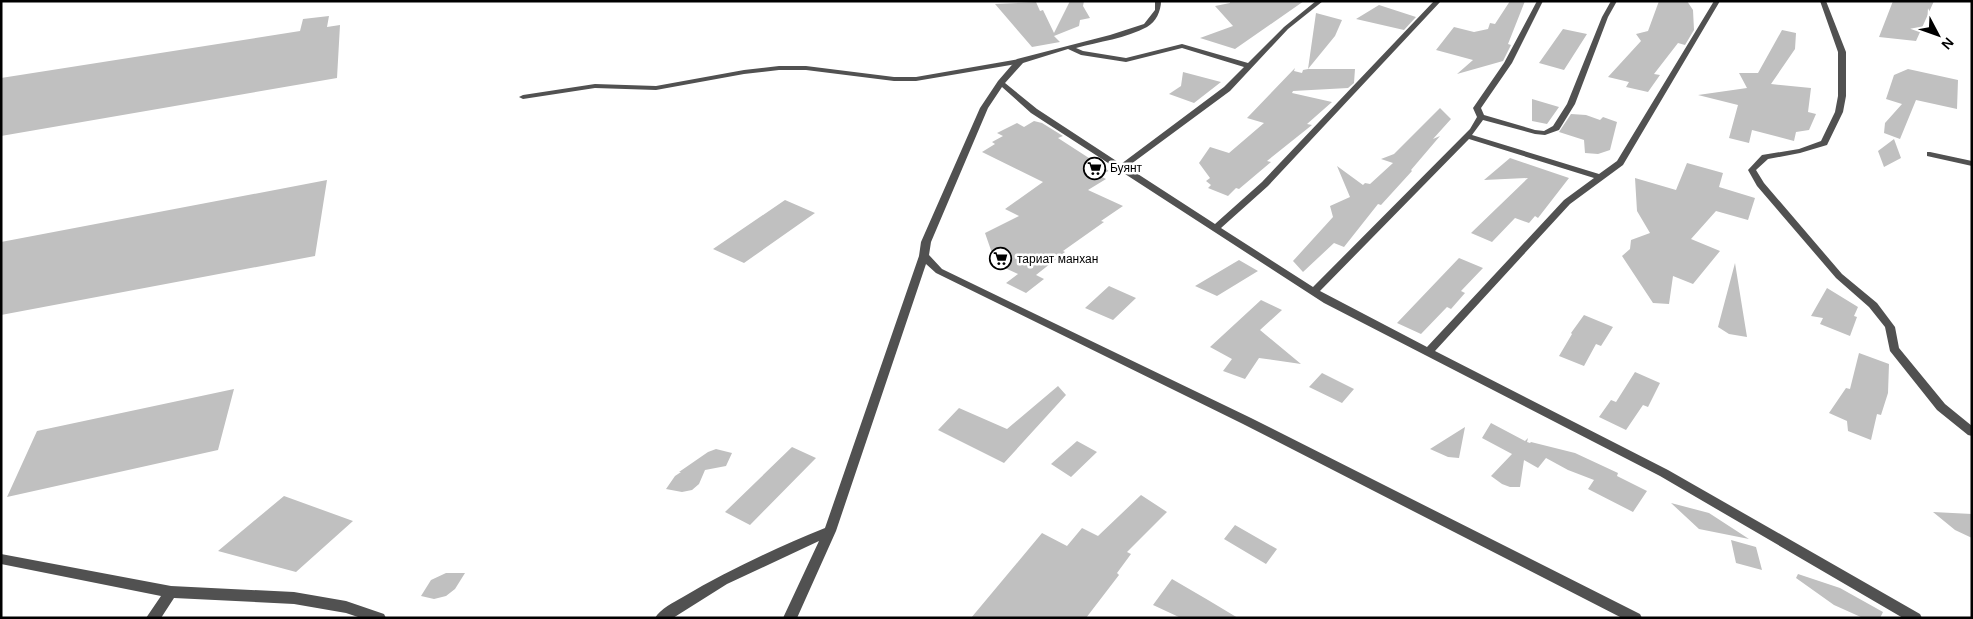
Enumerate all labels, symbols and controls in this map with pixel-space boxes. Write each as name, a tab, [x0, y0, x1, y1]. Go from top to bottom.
north arrow	[1913, 10, 1963, 60]
text: N	[1938, 34, 1957, 53]
supermarket icon: Буянт	[1082, 156, 1106, 180]
place label: Буянт	[1110, 161, 1143, 175]
supermarket icon: тариат манхан	[989, 247, 1013, 271]
place label: тариат манхан	[1017, 252, 1098, 266]

